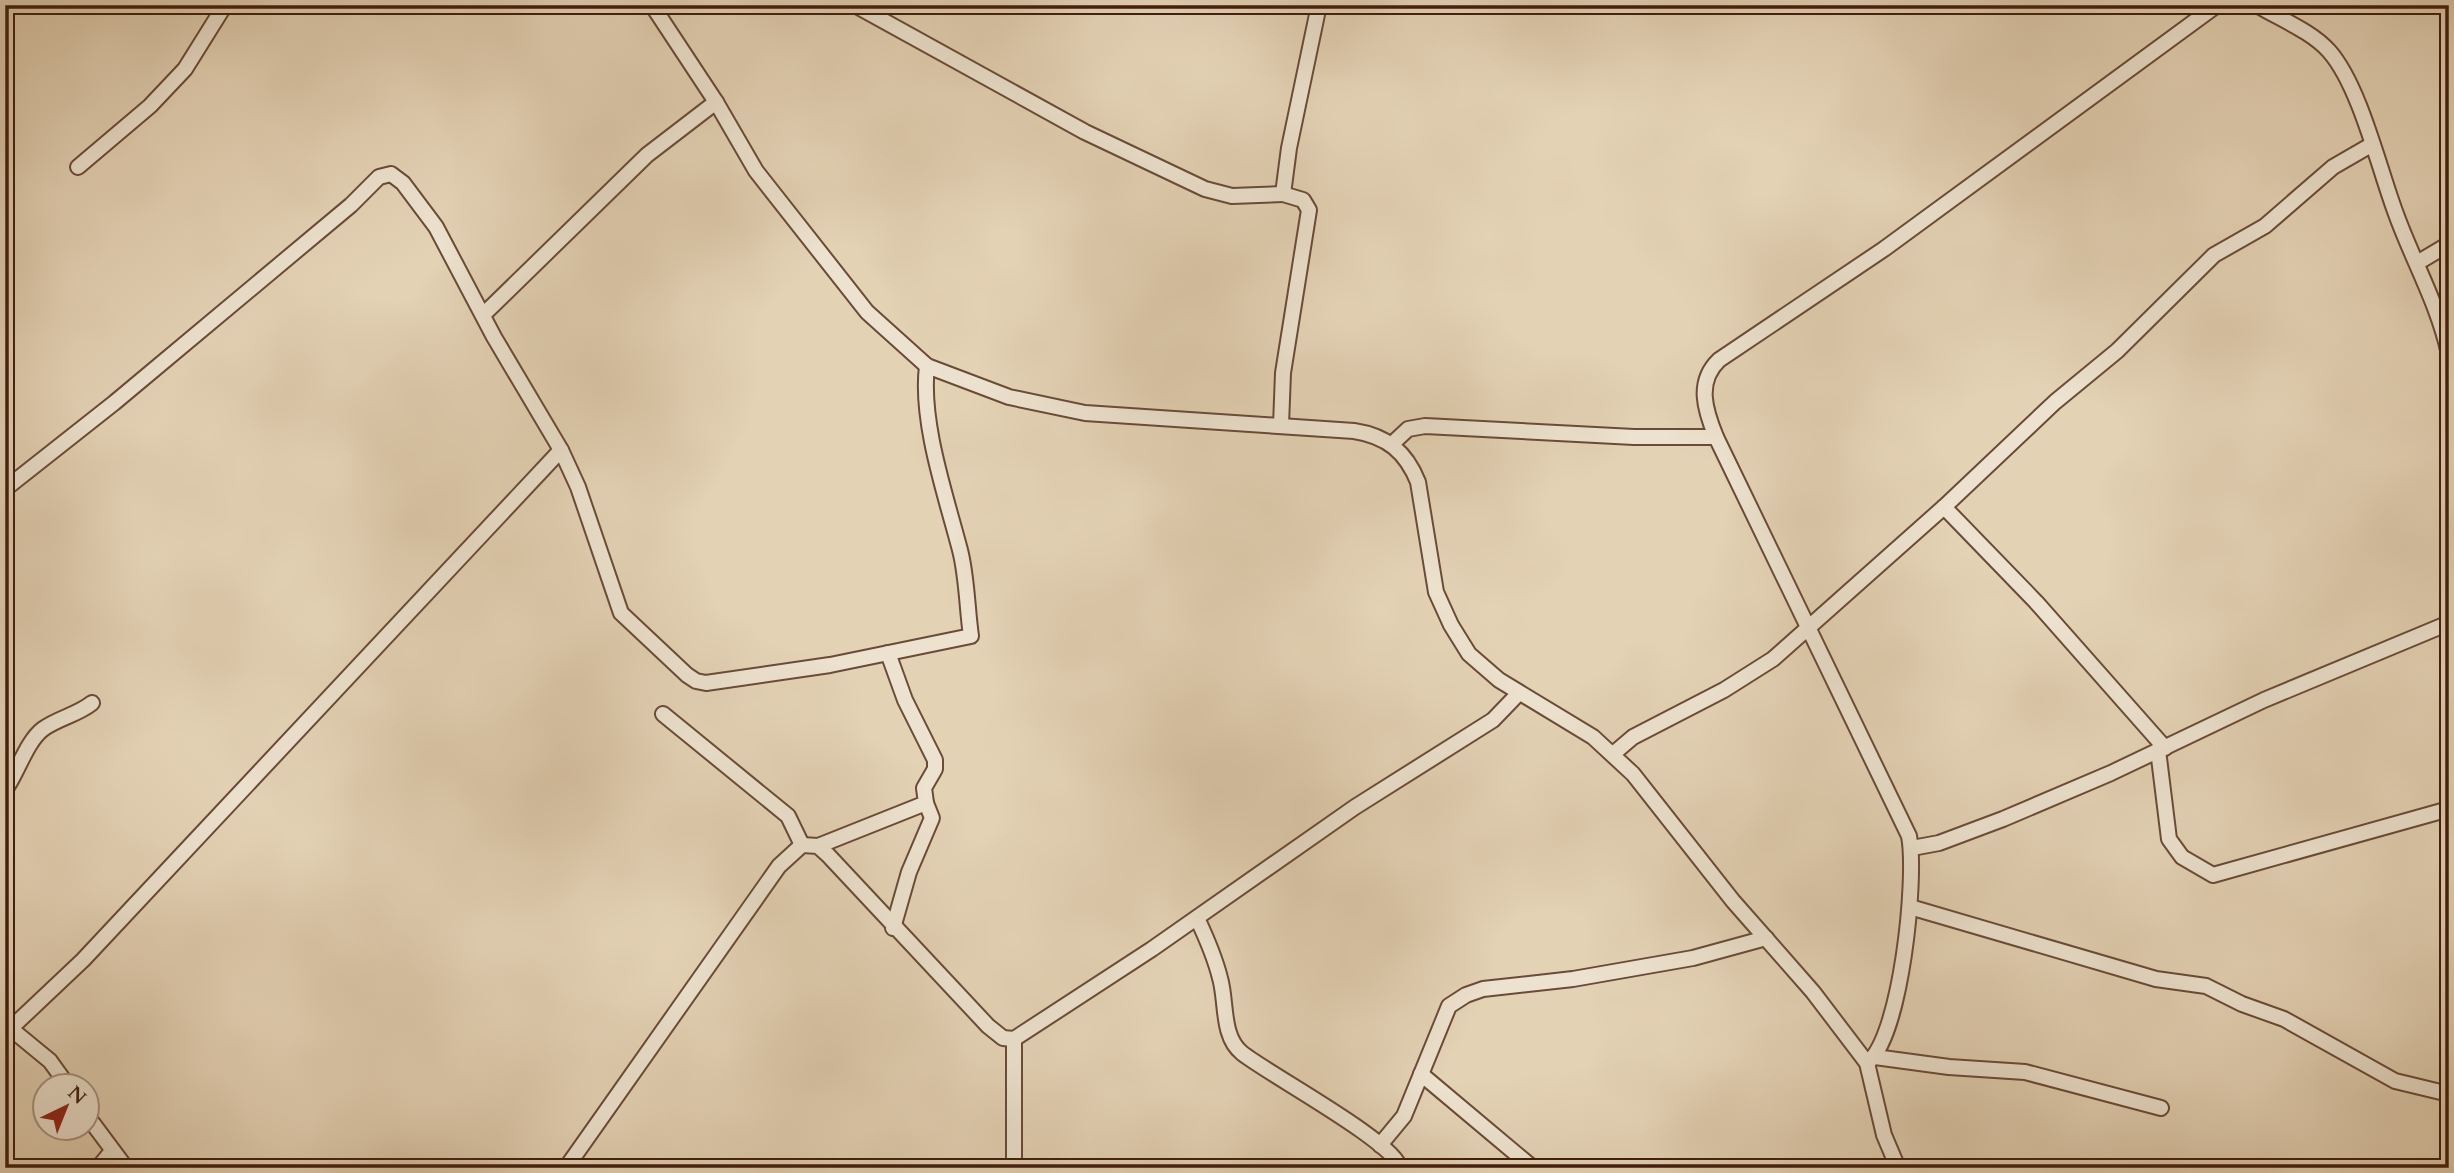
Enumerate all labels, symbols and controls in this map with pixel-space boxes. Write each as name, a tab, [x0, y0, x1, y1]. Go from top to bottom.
north arrow	[32, 1072, 102, 1142]
text: N	[62, 1080, 92, 1111]

